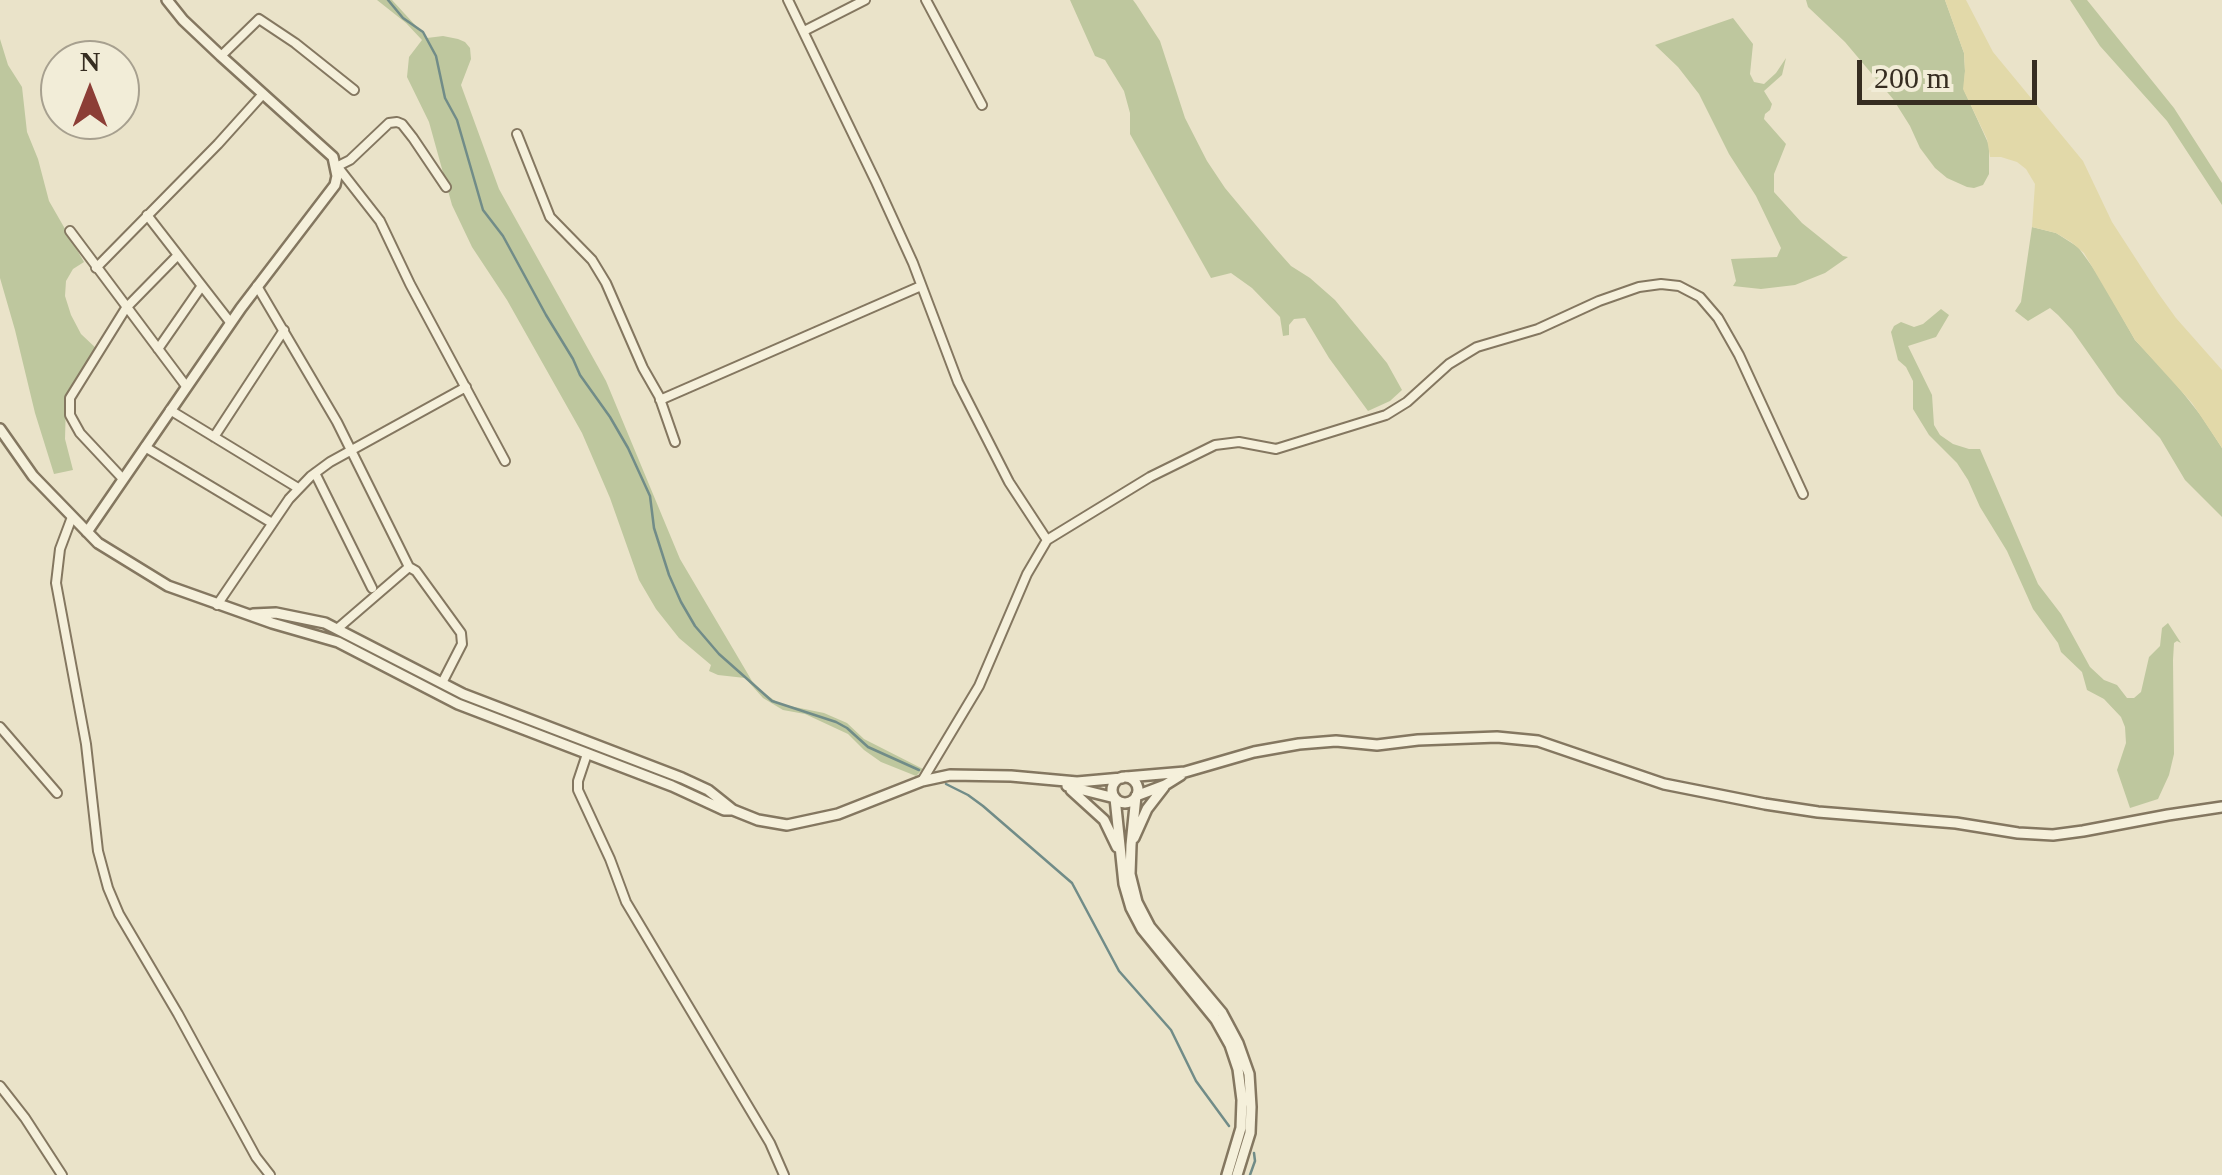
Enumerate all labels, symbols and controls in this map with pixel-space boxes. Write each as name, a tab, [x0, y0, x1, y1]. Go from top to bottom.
north arrow	[40, 40, 140, 140]
scale bar	[1862, 40, 2042, 102]
text: N	[80, 46, 100, 77]
text: 200 m	[1874, 61, 1950, 94]

